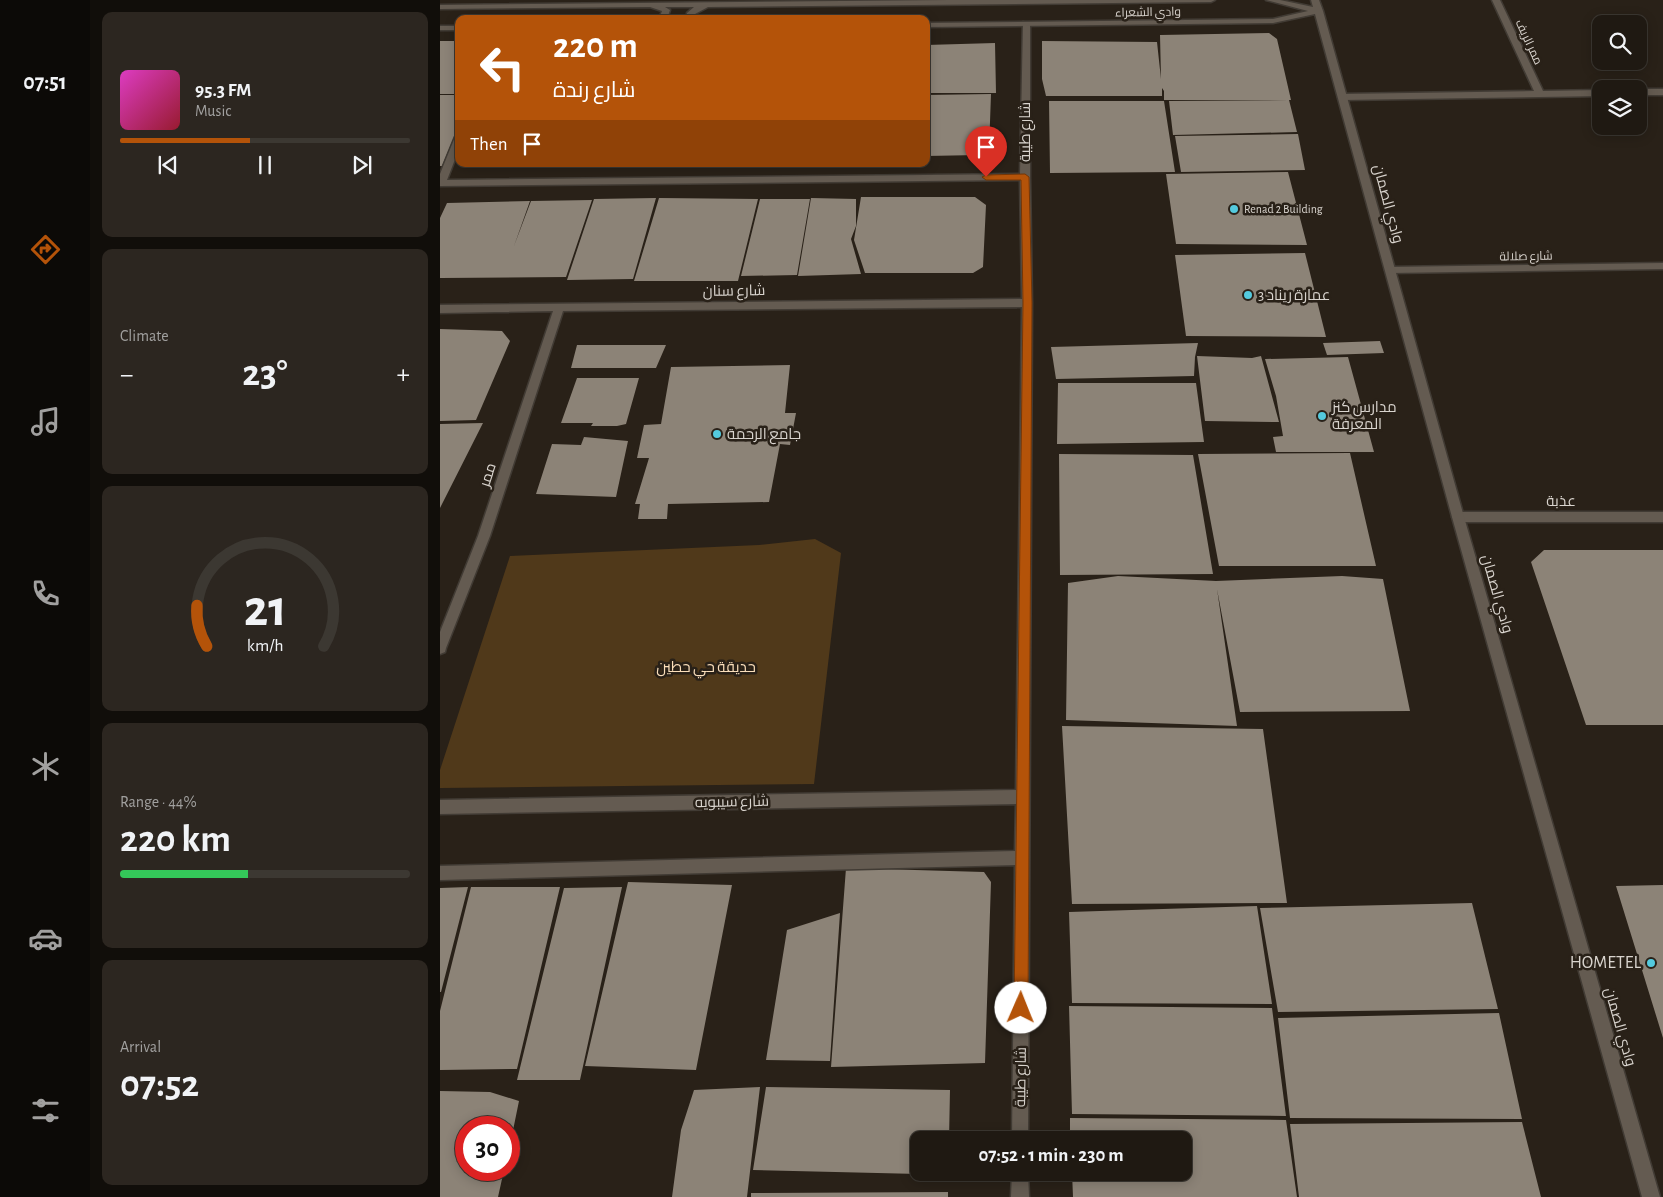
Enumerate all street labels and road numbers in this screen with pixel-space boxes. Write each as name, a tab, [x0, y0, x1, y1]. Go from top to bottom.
street label: وادي الشعراء	[1115, 5, 1181, 23]
street label: ممر الريف	[1512, 18, 1545, 67]
street label: شارع طيبة	[1017, 102, 1036, 162]
street label: وادي الصمان	[1366, 163, 1406, 246]
street label: شارع صلالة	[1499, 250, 1553, 264]
street label: شارع سنان	[702, 282, 766, 302]
street label: ممر	[477, 461, 500, 490]
street label: عذبة	[1546, 494, 1576, 509]
street label: وادي الصمان	[1475, 553, 1515, 636]
street label: شارع سيبويه	[695, 793, 769, 813]
street label: وادي الصمان	[1598, 986, 1638, 1069]
street label: شارع طيبة	[1012, 1047, 1032, 1107]

